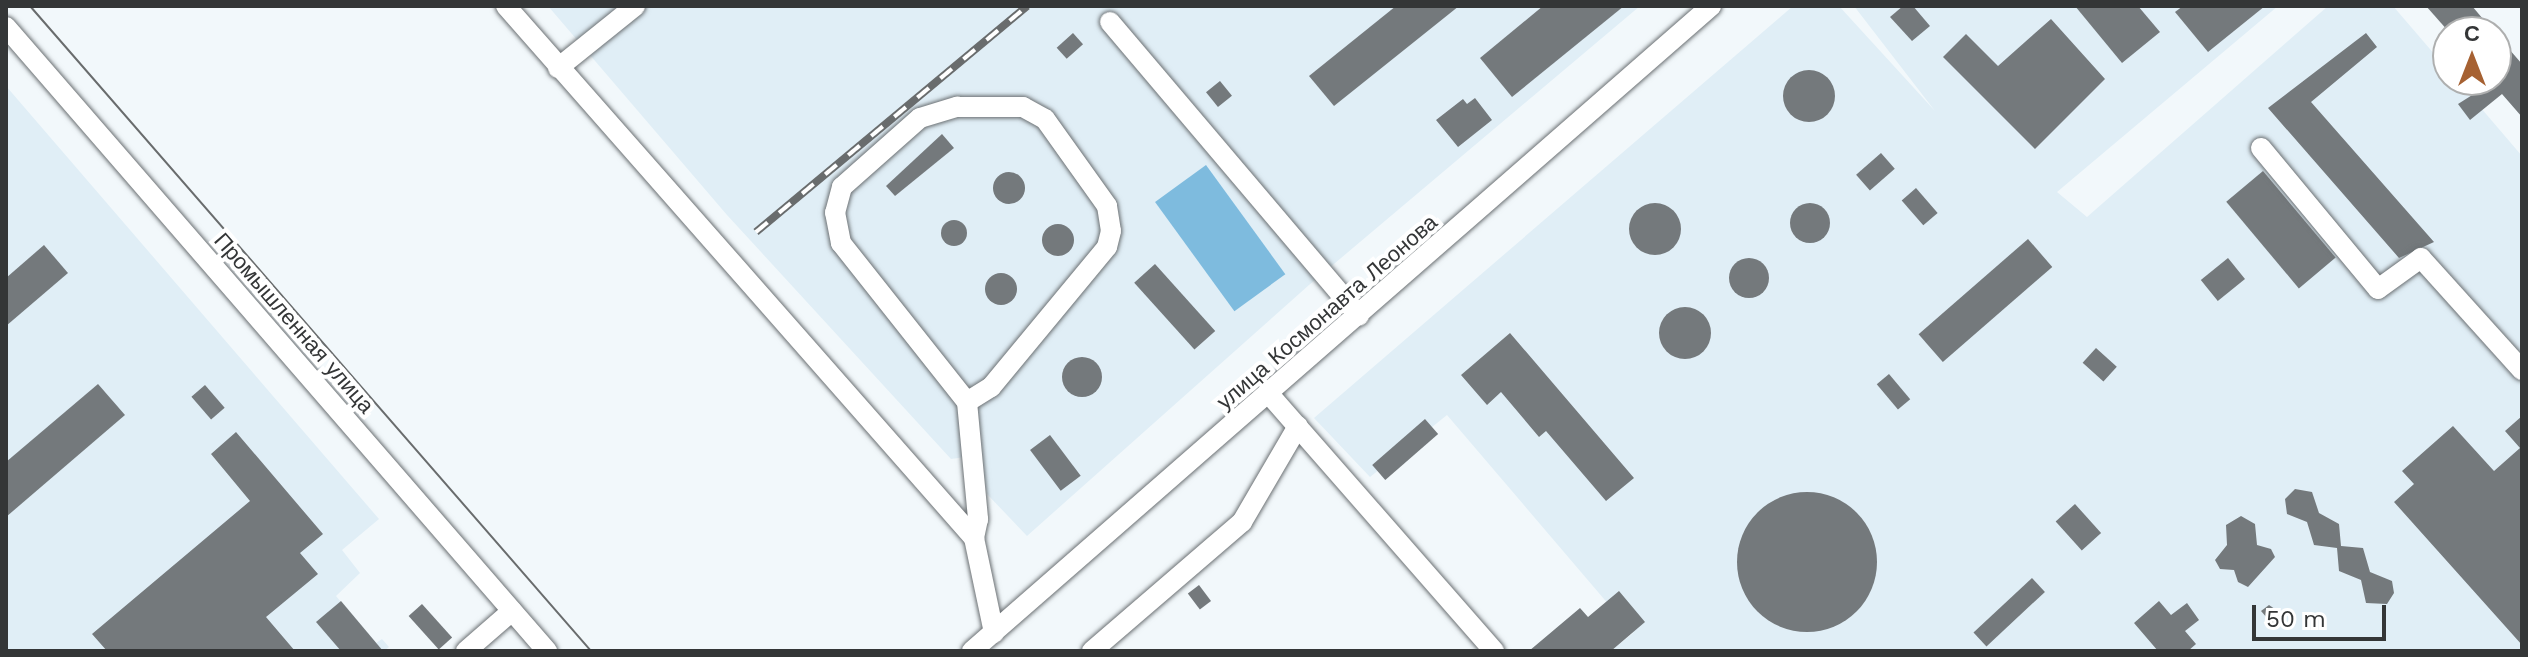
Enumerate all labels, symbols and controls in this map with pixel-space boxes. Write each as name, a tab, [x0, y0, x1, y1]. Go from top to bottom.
north arrow	[2432, 16, 2512, 96]
text: С	[2464, 21, 2480, 46]
street label: улица Космонавта Леонова	[1211, 209, 1443, 415]
street label: Промышленная улица	[208, 227, 380, 419]
scale bar	[2256, 589, 2390, 639]
text: 50 m	[2266, 605, 2326, 633]

